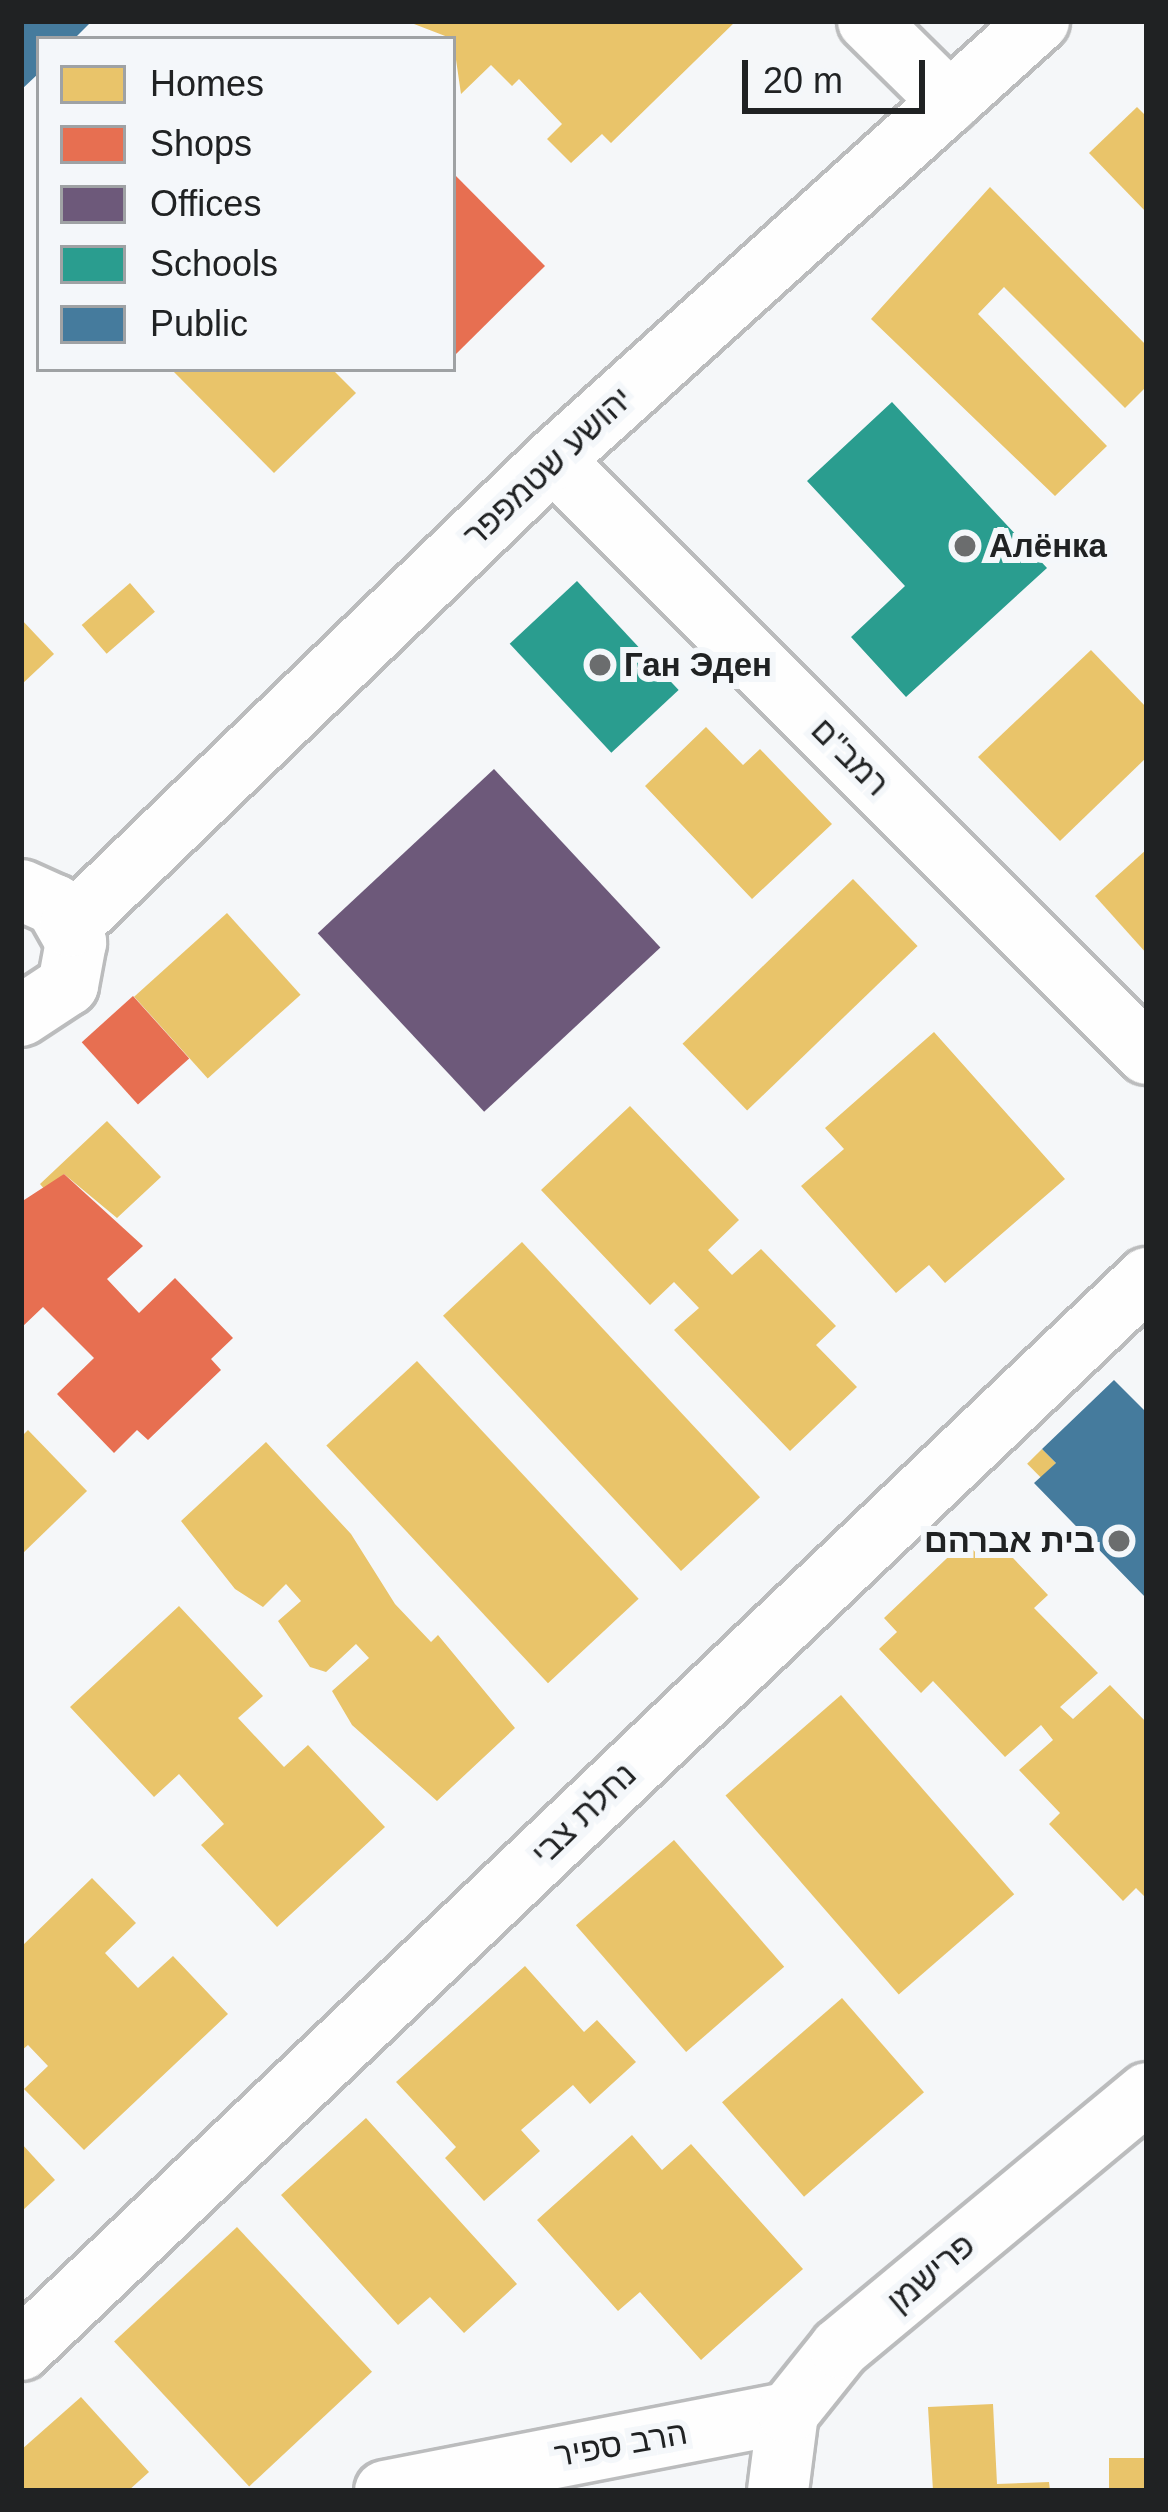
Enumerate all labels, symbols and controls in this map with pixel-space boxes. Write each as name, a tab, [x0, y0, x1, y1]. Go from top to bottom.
legend	[36, 36, 456, 372]
scale bar	[748, 36, 931, 110]
text: 20 m	[763, 60, 843, 101]
text: Homes	[150, 63, 264, 104]
text: Shops	[150, 123, 252, 164]
text: Offices	[150, 183, 261, 224]
text: Schools	[150, 243, 278, 284]
text: Public	[150, 303, 248, 344]
street label: יהושע שטמפפר	[455, 379, 641, 555]
place label: Алёнка	[989, 526, 1107, 566]
marker: Алёнка	[952, 533, 978, 559]
place label: Ган Эден	[624, 645, 772, 685]
marker: Ган Эден	[587, 652, 613, 678]
street label: רמב"ם	[803, 710, 897, 804]
place label: בית אברהם	[924, 1521, 1095, 1561]
marker: בית אברהם	[1106, 1528, 1132, 1554]
street label: נחלת צבי	[524, 1755, 644, 1873]
street label: פרישמן	[879, 2225, 983, 2321]
street label: הרב ספיר	[552, 2413, 690, 2475]

